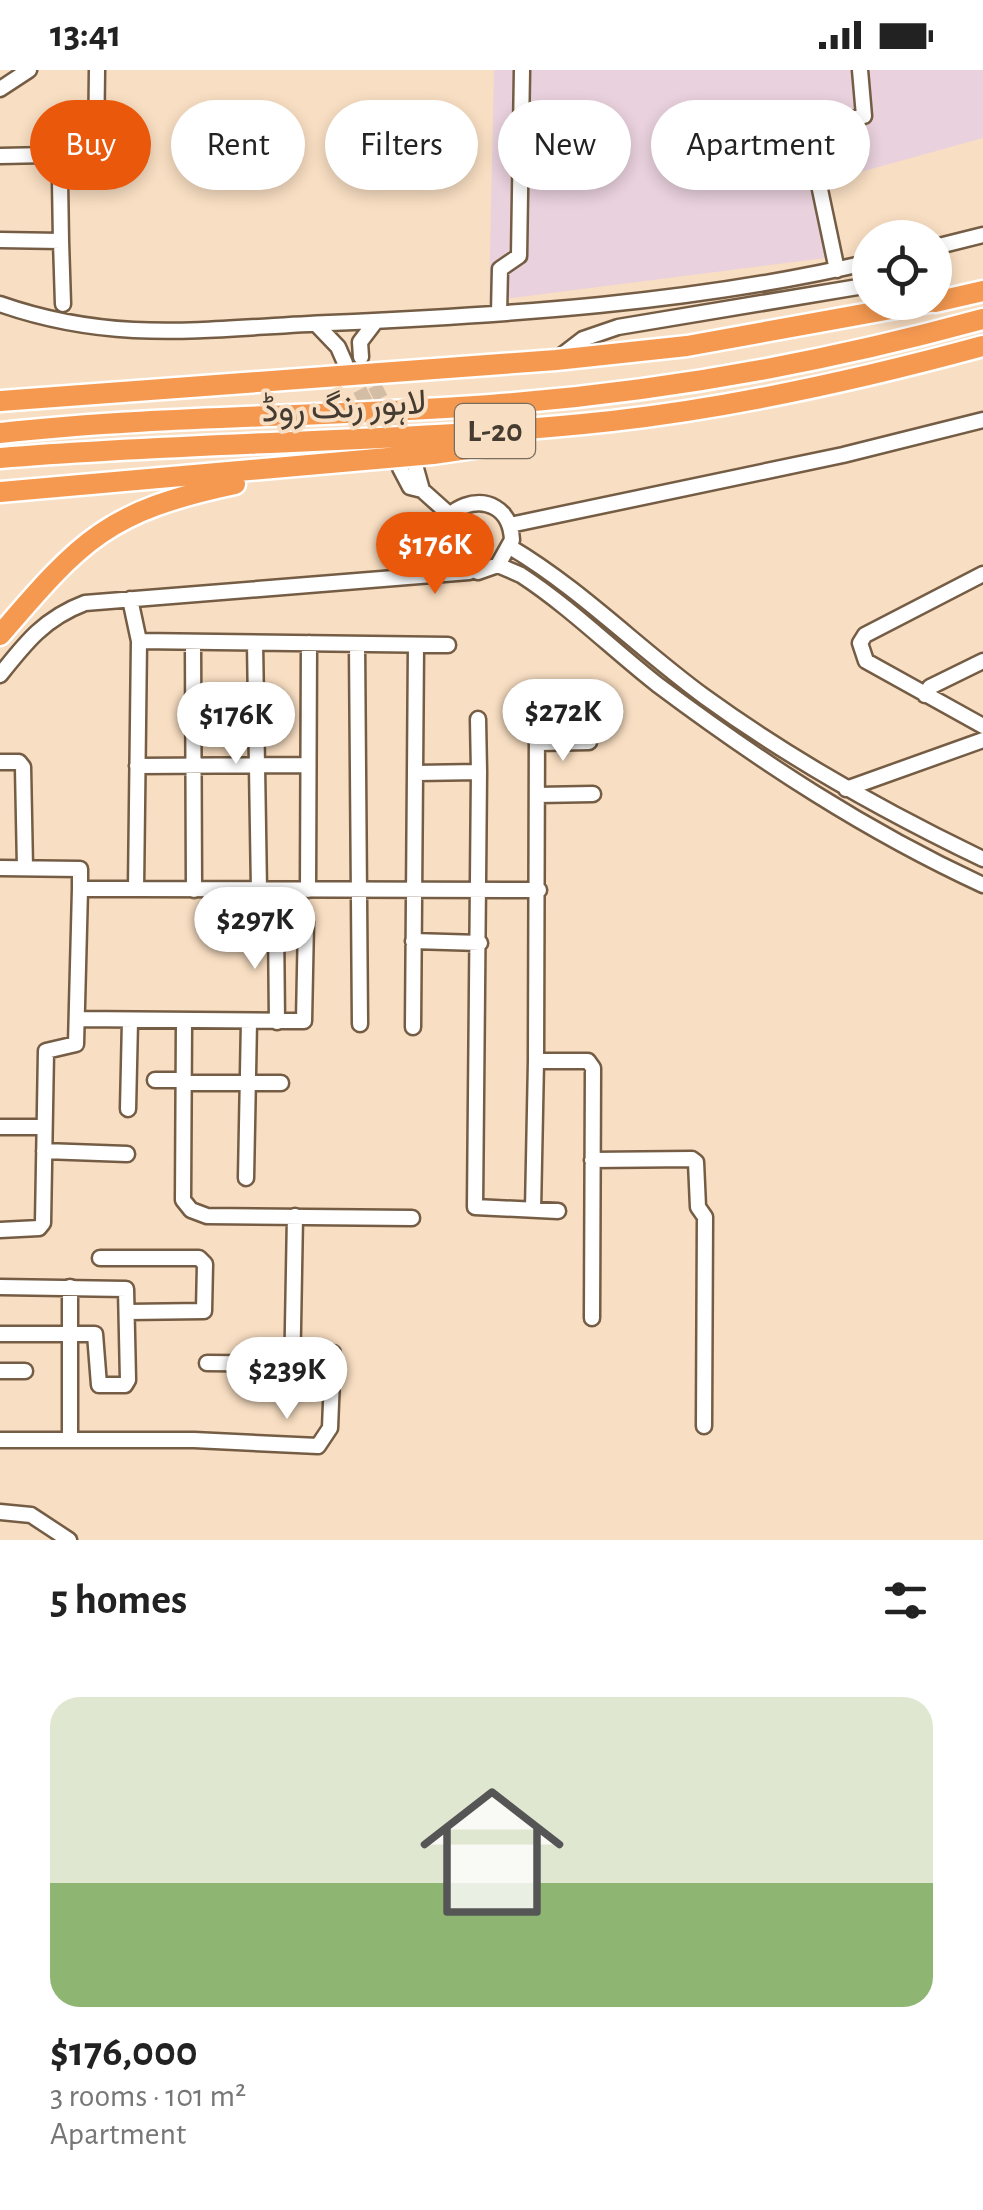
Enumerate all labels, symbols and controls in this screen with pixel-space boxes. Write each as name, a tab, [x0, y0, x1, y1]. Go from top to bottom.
text: 13:41	[50, 16, 122, 54]
chip: Buy	[30, 100, 151, 190]
chip: Rent	[171, 100, 305, 190]
chip: Filters	[325, 100, 478, 190]
chip: New	[498, 100, 631, 190]
chip: Apartment	[651, 100, 870, 190]
map controls	[852, 220, 952, 320]
button: locate	[852, 220, 952, 320]
street label: لاہور رنگ روڈ	[261, 384, 428, 433]
road number: L-20	[455, 404, 535, 458]
pin: $176K	[365, 512, 505, 597]
text: $176K	[398, 528, 472, 560]
pin: $272K	[493, 679, 633, 764]
pin: $176K	[166, 682, 306, 767]
text: $272K	[524, 695, 602, 727]
text: $176K	[199, 698, 273, 730]
pin: $297K	[185, 887, 325, 972]
text: $297K	[216, 903, 294, 935]
pin: $239K	[217, 1337, 357, 1422]
text: $239K	[248, 1353, 326, 1385]
icon: filters	[878, 1573, 933, 1628]
text: 5 homes	[50, 1579, 187, 1621]
icon: home	[402, 1762, 582, 1942]
text: $176,000	[50, 2031, 198, 2073]
text: 3 rooms · 101 m²	[50, 2080, 246, 2112]
text: Apartment	[50, 2118, 186, 2150]

